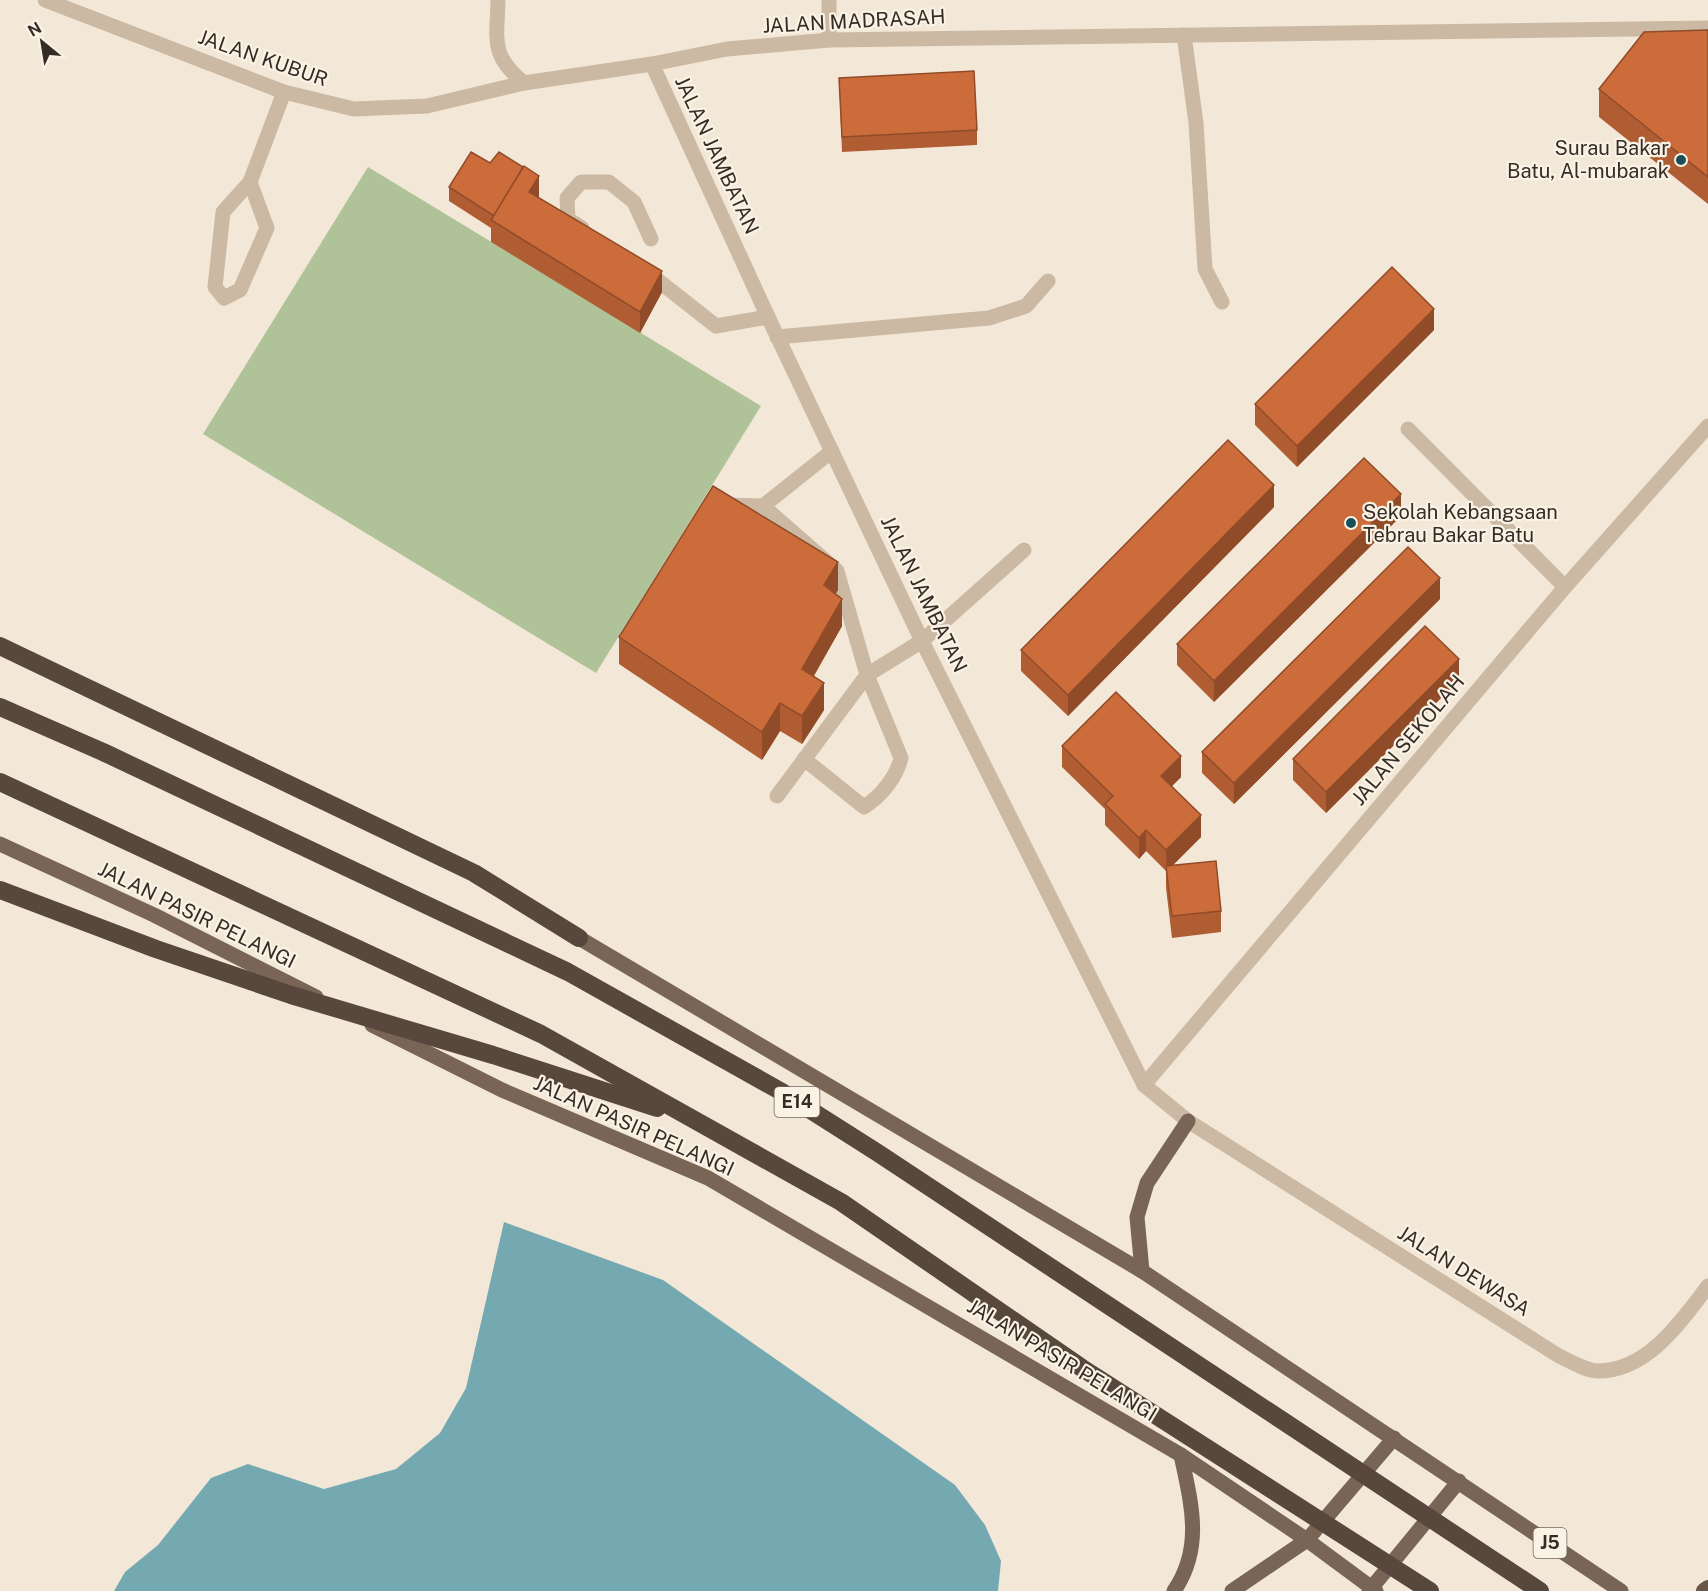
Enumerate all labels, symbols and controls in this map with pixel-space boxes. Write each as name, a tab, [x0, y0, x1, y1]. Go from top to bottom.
street label: JALAN MADRASAH	[762, 4, 946, 38]
north arrow	[12, 12, 72, 72]
text: N	[25, 18, 45, 41]
street label: JALAN KUBUR	[195, 25, 331, 91]
street label: JALAN JAMBATAN	[670, 72, 764, 238]
place label: Surau Bakar Batu, Al-mubarak	[1507, 136, 1669, 183]
marker: Surau Bakar Batu, Al-mubarak	[1674, 153, 1688, 167]
place label: Sekolah Kebangsaan Tebrau Bakar Batu	[1363, 500, 1558, 547]
street label: JALAN JAMBATAN	[876, 512, 972, 676]
marker: Sekolah Kebangsaan Tebrau Bakar Batu	[1344, 516, 1358, 530]
street label: JALAN SEKOLAH	[1346, 670, 1470, 810]
street label: JALAN PASIR PELANGI	[94, 857, 300, 973]
street label: JALAN PASIR PELANGI	[530, 1071, 738, 1181]
road number: E14	[774, 1087, 820, 1117]
street label: JALAN DEWASA	[1393, 1221, 1535, 1321]
street label: JALAN PASIR PELANGI	[963, 1294, 1161, 1426]
road number: J5	[1534, 1528, 1566, 1558]

